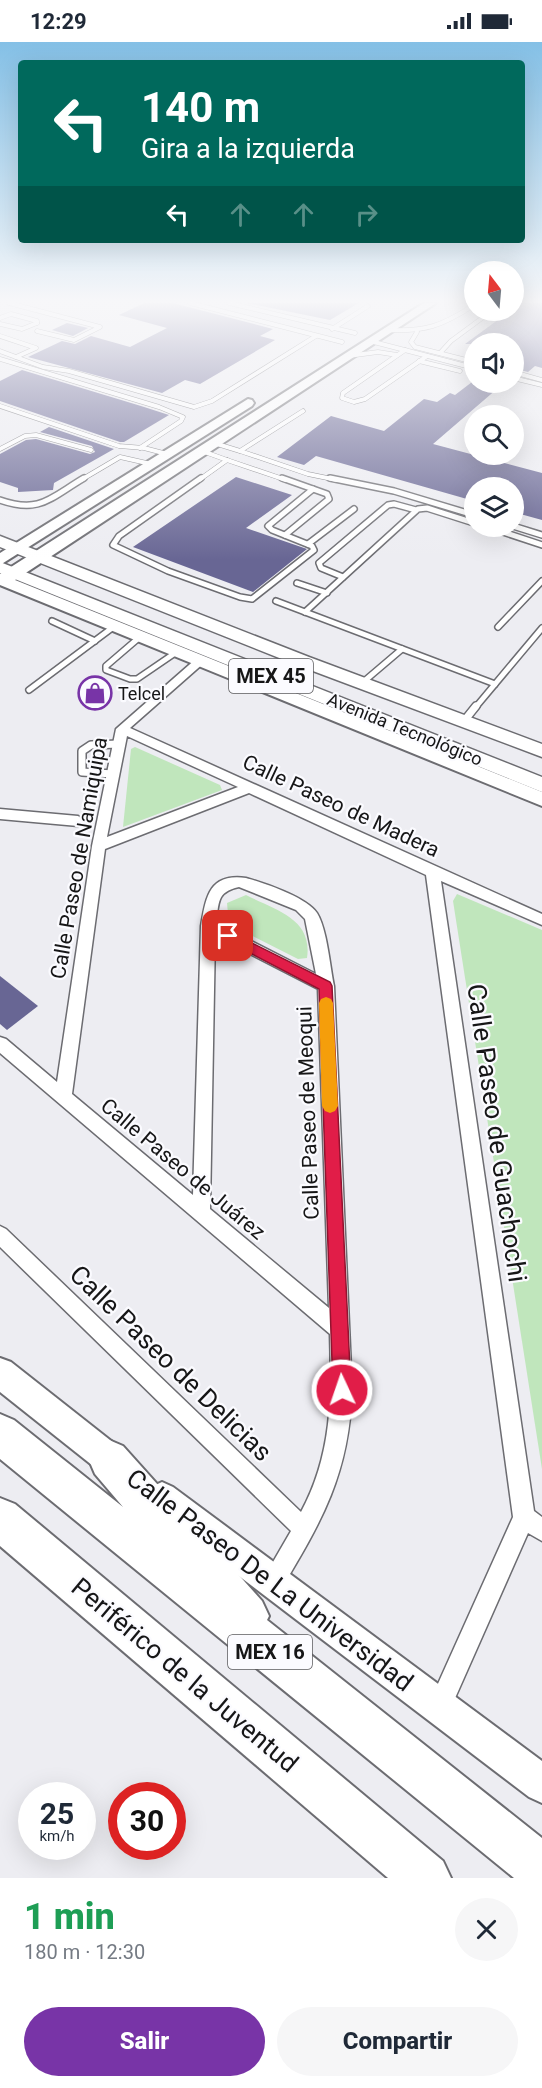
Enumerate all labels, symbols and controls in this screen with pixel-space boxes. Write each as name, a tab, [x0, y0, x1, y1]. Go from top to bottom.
text: 12:29	[30, 9, 87, 34]
text: 140 m	[141, 83, 260, 132]
icon: left	[42, 84, 120, 162]
text: Gira a la izquierda	[141, 133, 355, 165]
icon: left	[161, 198, 194, 231]
icon: ahead	[224, 198, 257, 231]
icon: ahead	[287, 198, 320, 231]
icon: right	[350, 198, 383, 231]
north arrow	[464, 261, 524, 321]
map controls	[464, 261, 524, 537]
button: sound	[464, 333, 524, 393]
button: search	[464, 405, 524, 465]
button: layers	[464, 477, 524, 537]
road number: MEX 45	[229, 659, 313, 693]
shop icon: Telcel	[77, 675, 113, 711]
place label: Telcel	[118, 683, 165, 704]
street label: Avenida Tecnológico	[324, 688, 486, 770]
street label: Calle Paseo de Namiquipa	[46, 735, 112, 981]
street label: Calle Paseo de Madera	[239, 750, 443, 862]
pin	[202, 910, 253, 961]
icon: arrive	[211, 919, 244, 952]
street label: Calle Paseo de Guachochi	[461, 982, 533, 1284]
street label: Calle Paseo de Meoqui	[292, 1006, 324, 1220]
street label: Calle Paseo de Juárez	[96, 1093, 270, 1245]
street label: Calle Paseo de Delicias	[64, 1259, 278, 1467]
position arrow	[310, 1358, 374, 1422]
street label: Calle Paseo De La Universidad	[121, 1463, 419, 1697]
street label: Periférico de la Juventud	[66, 1572, 304, 1778]
road number: MEX 16	[228, 1635, 312, 1669]
speed limit sign: 30	[108, 1782, 186, 1860]
text: 25	[40, 1796, 74, 1831]
text: km/h	[39, 1827, 75, 1845]
text: 1 min	[24, 1896, 115, 1938]
button: close	[455, 1898, 518, 1961]
text: 180 m · 12:30	[24, 1940, 145, 1964]
button: Salir	[24, 2007, 265, 2076]
button: Compartir	[277, 2007, 518, 2076]

